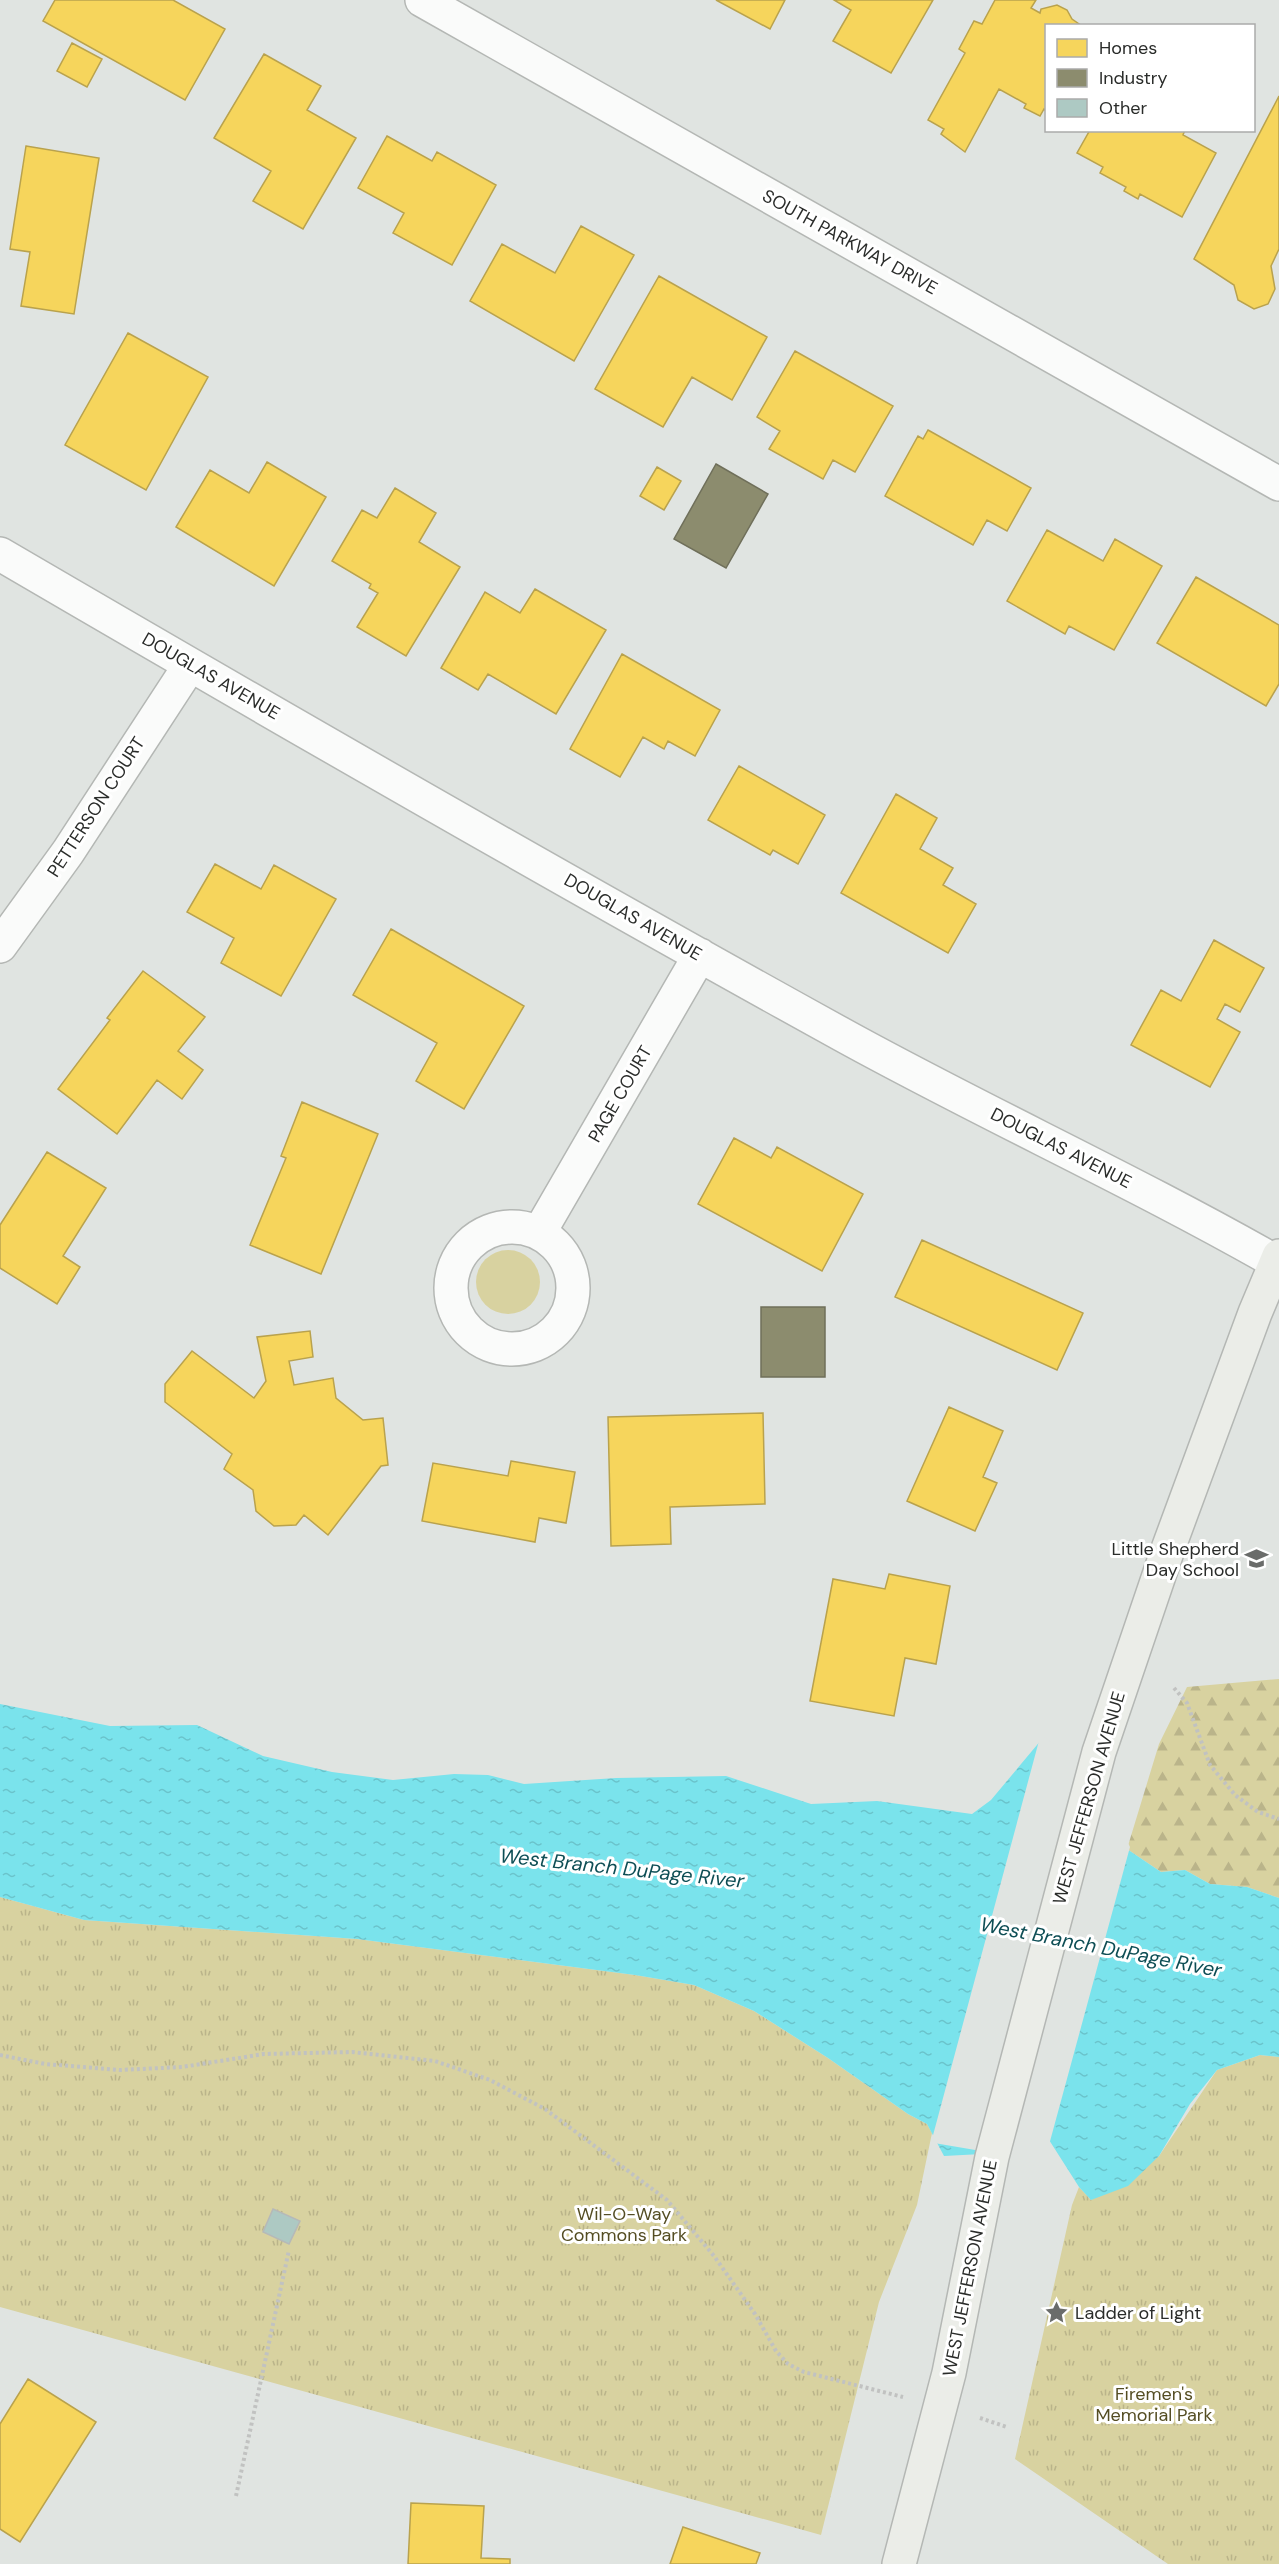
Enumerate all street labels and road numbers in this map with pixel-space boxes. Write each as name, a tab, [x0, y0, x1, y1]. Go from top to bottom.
street label: SOUTH PARKWAY DRIVE	[758, 184, 942, 300]
street label: DOUGLAS AVENUE	[138, 627, 284, 725]
street label: PETTERSON COURT	[42, 732, 150, 882]
street label: DOUGLAS AVENUE	[560, 868, 706, 966]
street label: PAGE COURT	[583, 1041, 657, 1147]
street label: DOUGLAS AVENUE	[986, 1102, 1136, 1194]
street label: WEST JEFFERSON AVENUE	[1047, 1689, 1131, 1907]
street label: WEST JEFFERSON AVENUE	[937, 2158, 1003, 2378]

